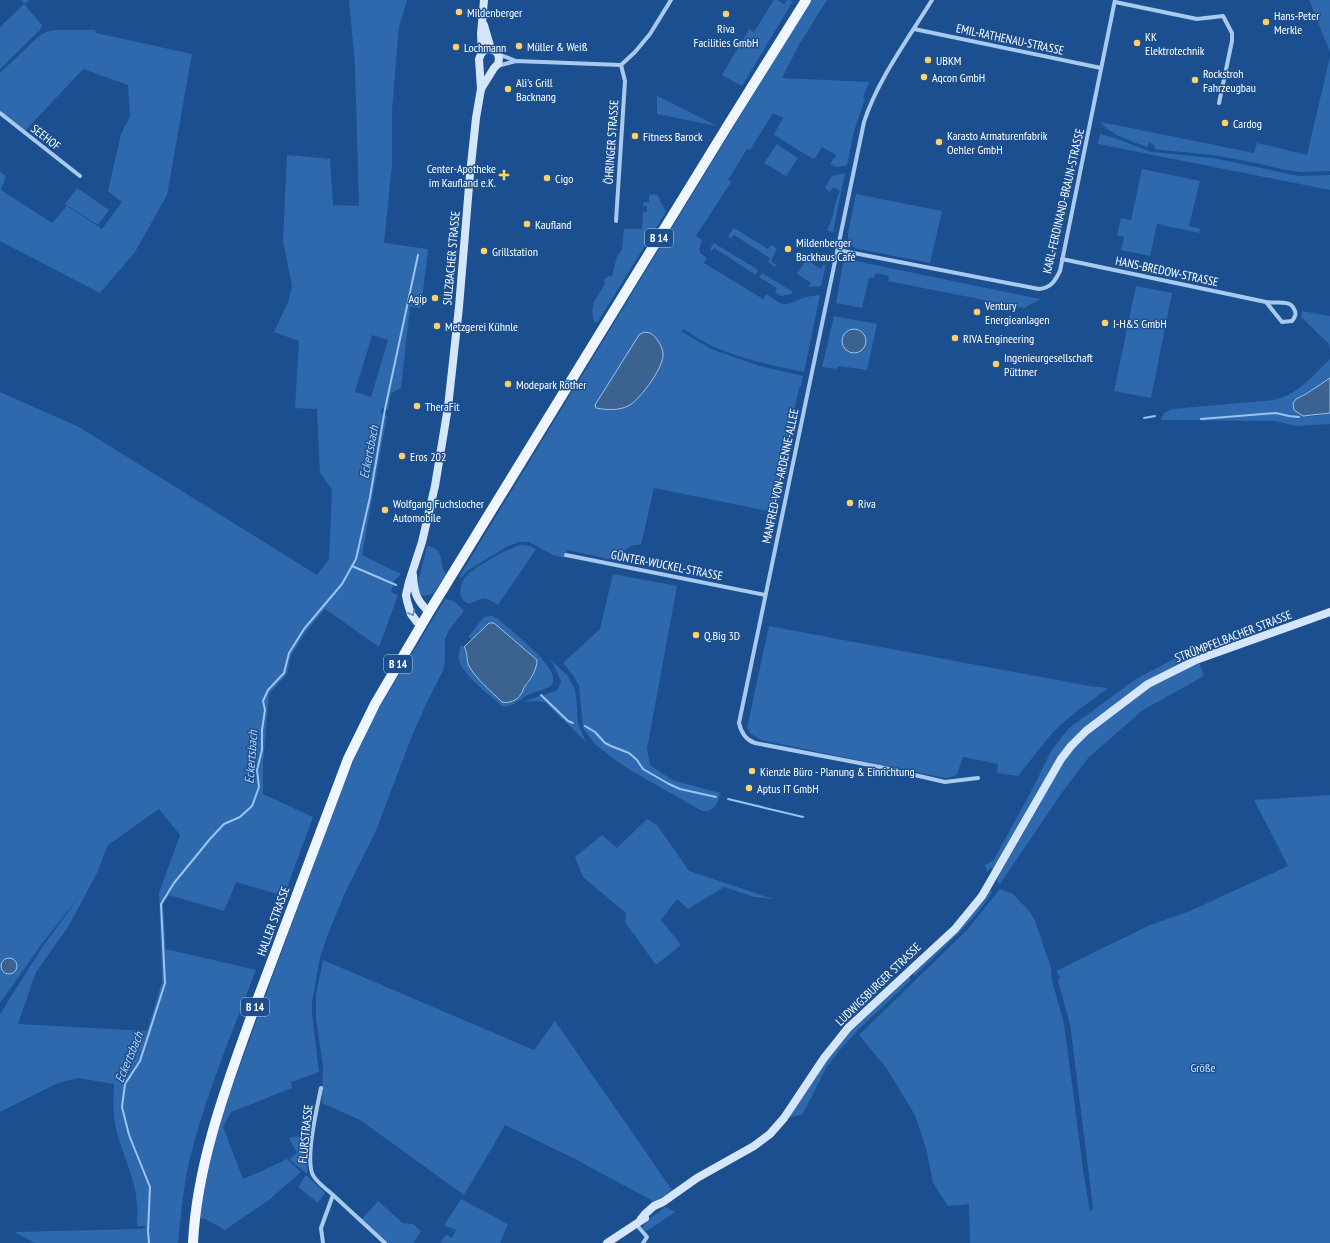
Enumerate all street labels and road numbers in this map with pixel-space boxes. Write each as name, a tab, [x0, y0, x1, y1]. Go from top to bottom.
street label: EMIL-RATHENAU-STRASSE	[955, 20, 1065, 58]
street label: ÖHRINGER STRASSE	[601, 99, 621, 185]
street label: SEEHOF	[28, 121, 64, 153]
street label: KARL-FERDINAND-BRAUN-STRASSE	[1039, 127, 1087, 275]
street label: SULZBACHER STRASSE	[439, 210, 463, 306]
road number: B 14	[645, 229, 673, 247]
street label: HANS-BREDOW-STRASSE	[1114, 253, 1220, 289]
street label: MANFRED-VON-ARDENNE-ALLEE	[758, 407, 802, 545]
street label: GÜNTER-WUCKEL-STRASSE	[610, 547, 724, 583]
street label: STRÜMPFELBACHER STRASSE	[1172, 607, 1294, 665]
road number: B 14	[384, 655, 412, 673]
street label: HALLER STRASSE	[254, 884, 292, 958]
street label: LUDWIGSBURGER STRASSE	[832, 939, 924, 1029]
road number: B 14	[241, 998, 269, 1016]
street label: FLURSTRASSE	[294, 1104, 316, 1164]

